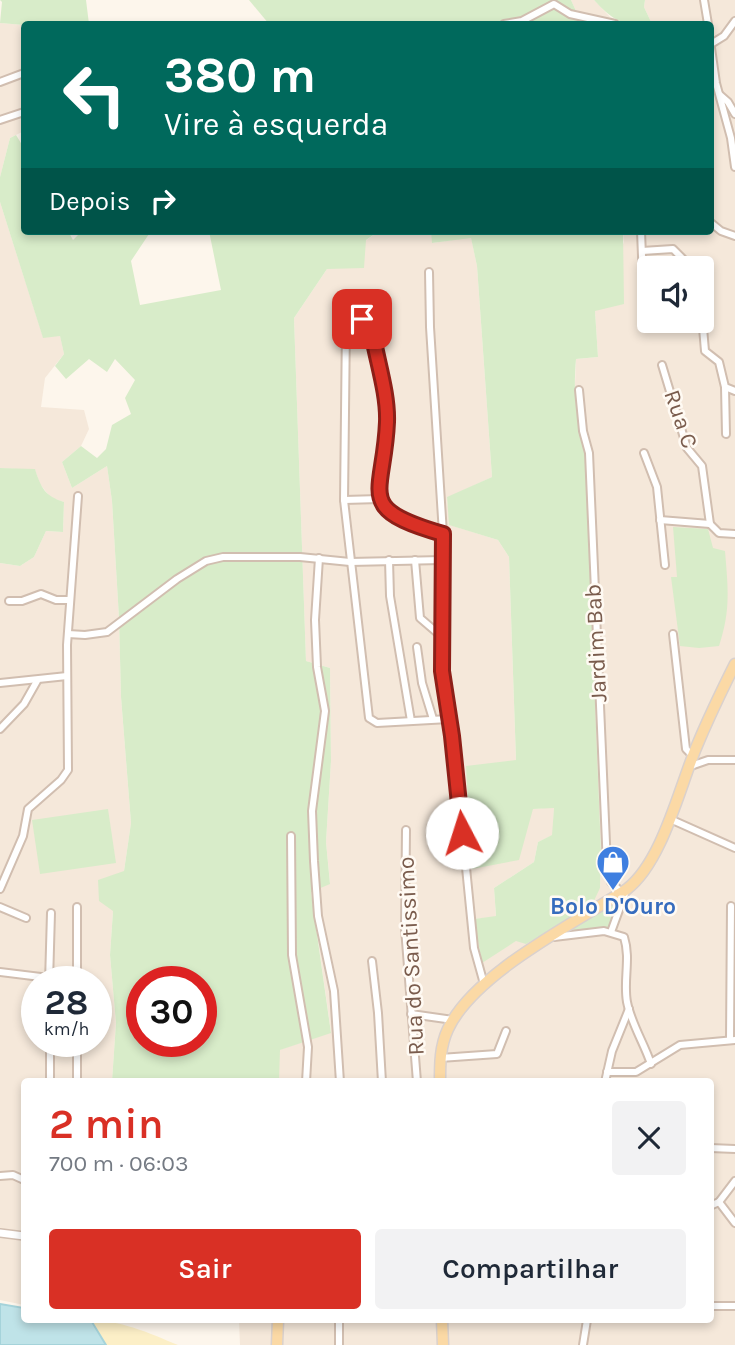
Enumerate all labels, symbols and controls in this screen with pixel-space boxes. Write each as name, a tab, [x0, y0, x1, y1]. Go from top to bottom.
text: 380 m	[164, 47, 316, 104]
icon: left	[49, 49, 140, 140]
text: Vire à esquerda	[164, 106, 388, 143]
icon: right	[144, 182, 182, 220]
text: Depois	[49, 186, 130, 217]
map controls	[637, 256, 714, 333]
button: sound	[637, 256, 714, 333]
pin	[332, 289, 392, 349]
icon: arrive	[343, 300, 381, 338]
street label: Rua C	[658, 386, 704, 452]
street label: Jardim Bab	[579, 583, 613, 703]
position arrow	[425, 796, 499, 870]
shop icon: Bolo D'Ouro	[594, 843, 632, 892]
street label: Rua do Santissimo	[392, 856, 430, 1056]
place label: Bolo D'Ouro	[550, 893, 676, 920]
speed limit sign: 30	[126, 966, 217, 1057]
text: 28	[45, 982, 88, 1023]
text: km/h	[44, 1018, 89, 1040]
text: 2 min	[49, 1099, 164, 1149]
button: close	[612, 1101, 686, 1175]
text: 700 m · 06:03	[49, 1150, 188, 1177]
button: Sair	[49, 1229, 361, 1309]
button: Compartilhar	[375, 1229, 686, 1309]

